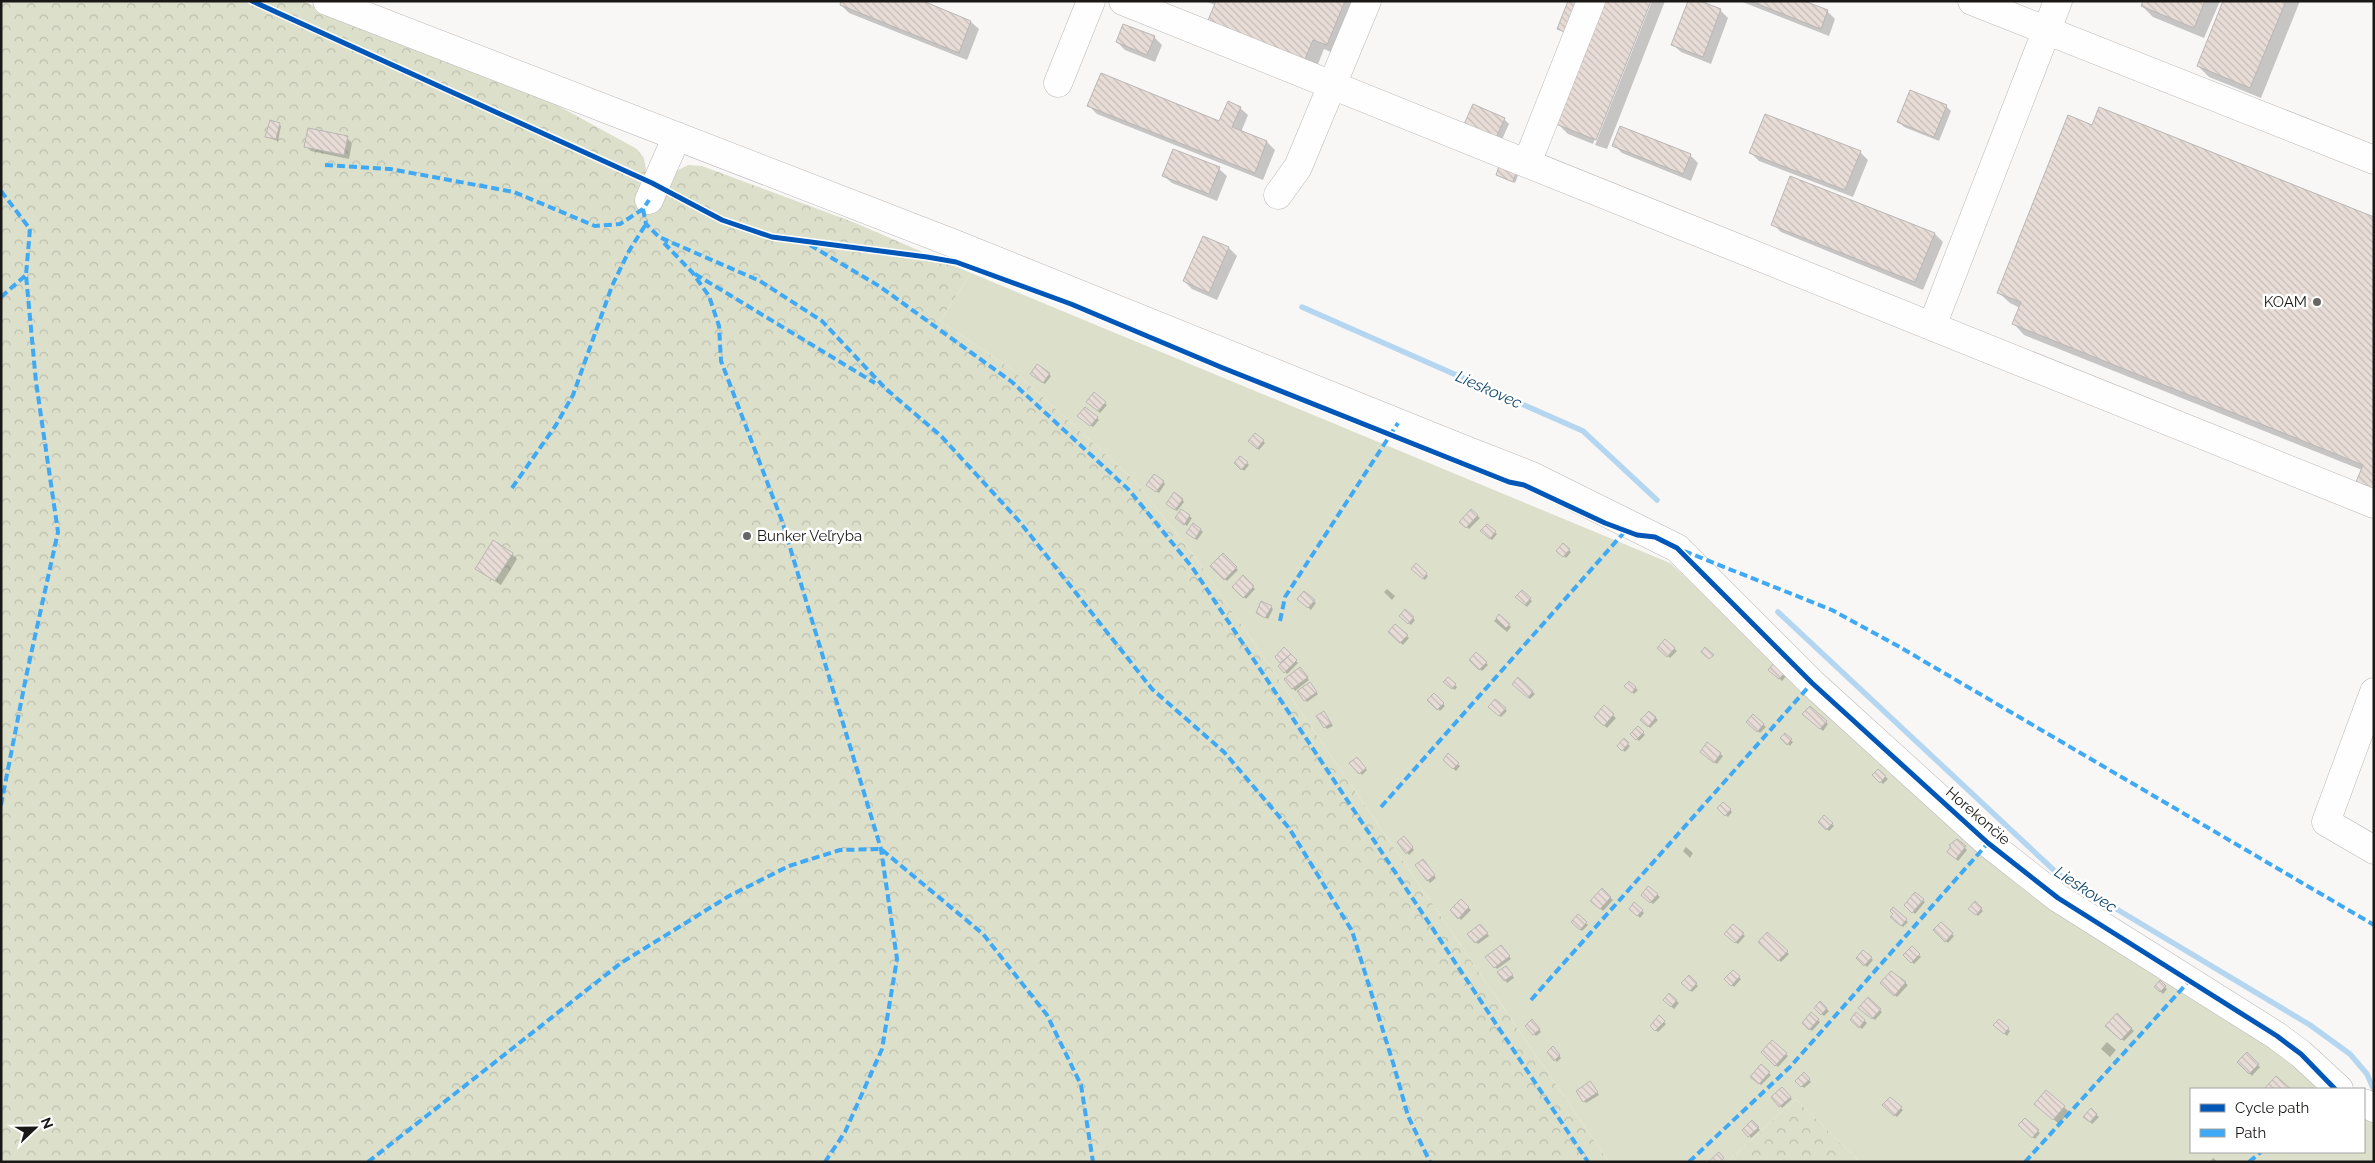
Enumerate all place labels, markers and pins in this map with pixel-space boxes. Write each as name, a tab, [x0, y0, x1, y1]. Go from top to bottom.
place label: KOAM	[2264, 293, 2307, 311]
marker: KOAM	[2311, 296, 2323, 308]
place label: Bunker Veľryba	[757, 527, 862, 545]
marker: Bunker Veľryba	[741, 530, 753, 542]

